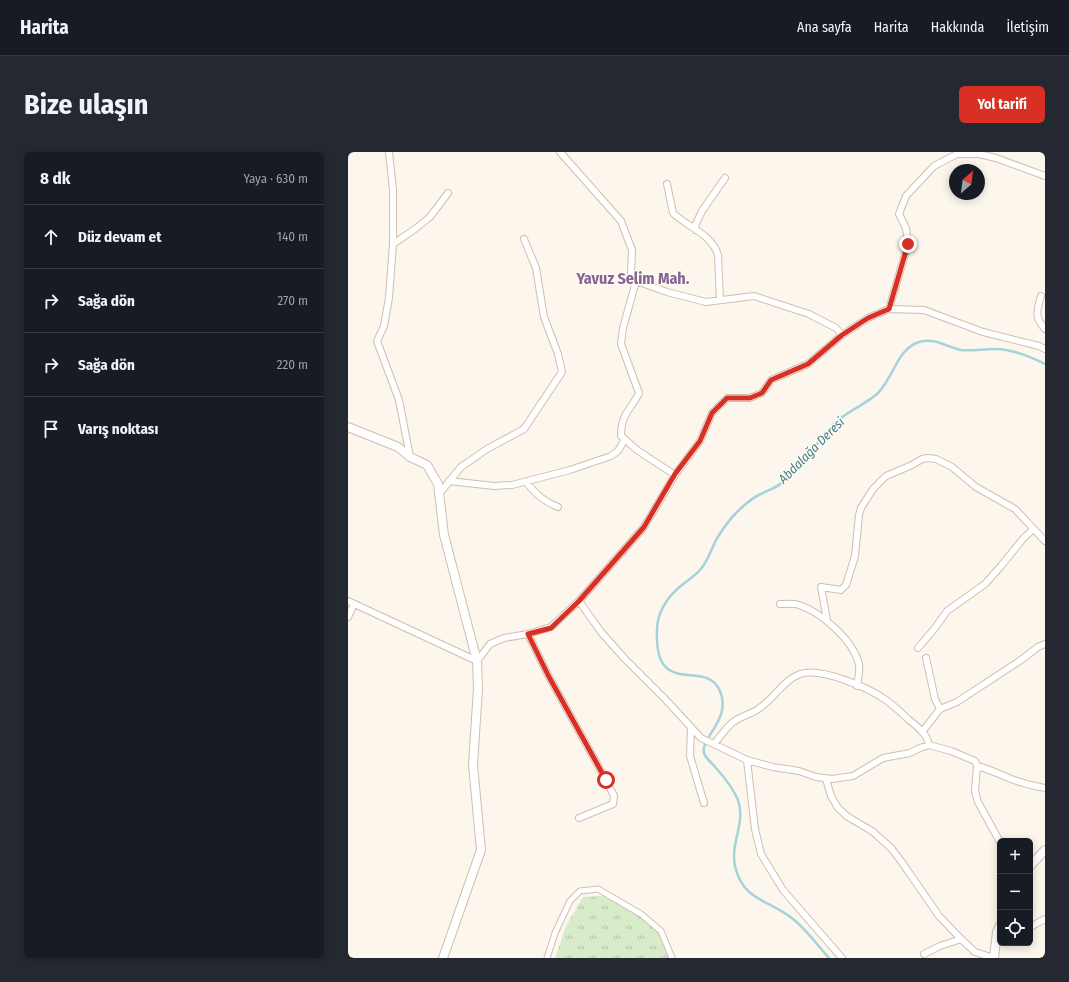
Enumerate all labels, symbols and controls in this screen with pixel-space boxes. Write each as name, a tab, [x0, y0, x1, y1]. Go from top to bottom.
text: Harita	[20, 16, 69, 39]
text: Ana sayfa	[797, 19, 852, 36]
text: Harita	[874, 19, 909, 36]
text: Hakkında	[931, 19, 984, 36]
text: İletişim	[1006, 19, 1049, 36]
button: Yol tarifi	[959, 86, 1045, 123]
text: Bize ulaşın	[24, 88, 148, 121]
north arrow	[949, 164, 985, 200]
text: 8 dk	[40, 168, 70, 189]
text: Yaya · 630 m	[243, 171, 308, 186]
icon: ahead	[40, 226, 62, 248]
text: Düz devam et	[78, 228, 161, 246]
text: 140 m	[277, 229, 308, 244]
route end	[899, 235, 917, 253]
district label: Yavuz Selim Mah.	[576, 269, 690, 288]
icon: right	[40, 290, 62, 312]
text: Sağa dön	[78, 292, 135, 310]
text: 270 m	[277, 293, 308, 308]
icon: right	[40, 354, 62, 376]
text: Sağa dön	[78, 356, 135, 374]
text: 220 m	[277, 357, 308, 372]
water label: Abdalağa Deresi	[775, 414, 848, 487]
icon: arrive	[40, 418, 62, 440]
text: Varış noktası	[78, 420, 158, 438]
route start	[597, 771, 615, 789]
map controls	[997, 838, 1033, 946]
button: +	[997, 838, 1033, 874]
button: −	[997, 874, 1033, 910]
button: locate	[997, 910, 1033, 946]

